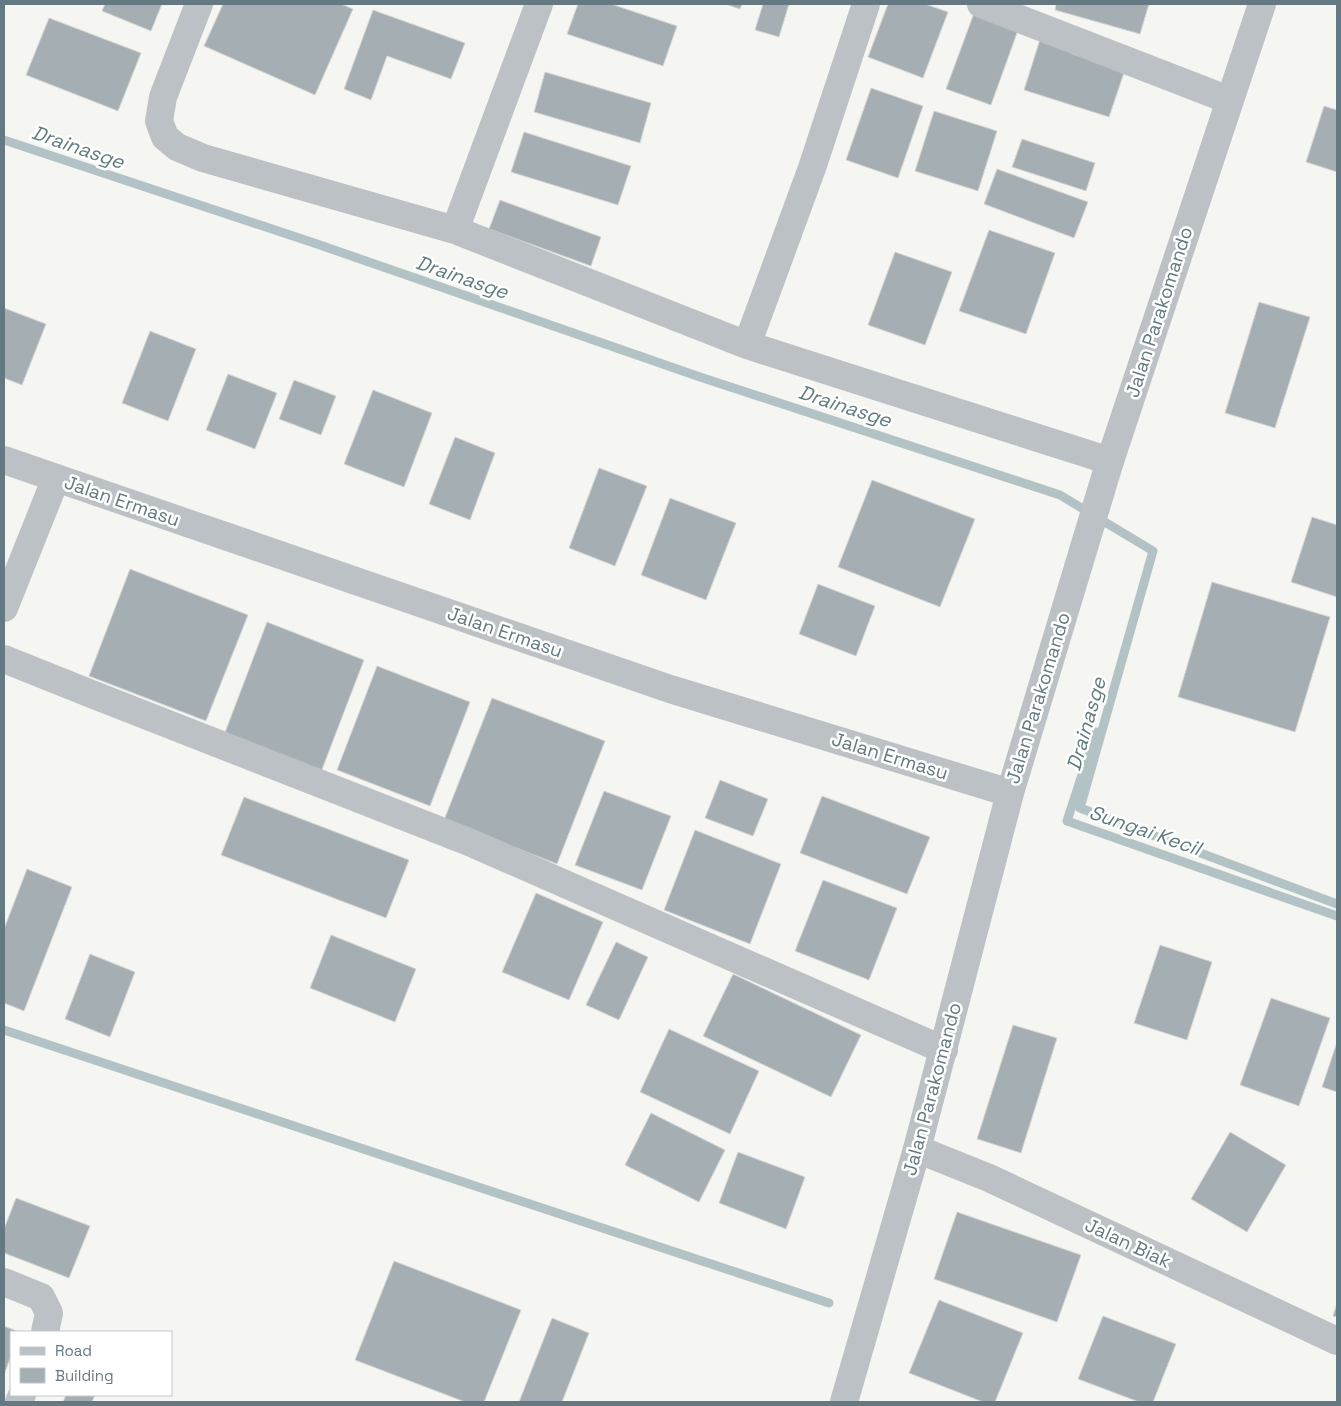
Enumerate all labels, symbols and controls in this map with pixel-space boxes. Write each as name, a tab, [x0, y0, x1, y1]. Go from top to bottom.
water label: Drainasge	[28, 119, 129, 175]
street label: Jalan Parakomando	[1120, 223, 1198, 401]
water label: Drainasge	[412, 249, 513, 305]
water label: Drainasge	[795, 379, 896, 434]
street label: Jalan Ermasu	[61, 470, 183, 532]
street label: Jalan Ermasu	[444, 601, 566, 663]
street label: Jalan Parakomando	[1000, 609, 1076, 787]
water label: Drainasge	[1060, 673, 1112, 774]
street label: Jalan Ermasu	[829, 726, 951, 786]
water label: Sungai Kecil	[1086, 799, 1206, 862]
street label: Jalan Parakomando	[897, 1000, 967, 1178]
street label: Jalan Biak	[1081, 1212, 1175, 1274]
legend	[10, 1331, 172, 1396]
text: Road	[55, 1341, 92, 1360]
text: Building	[55, 1366, 114, 1385]

